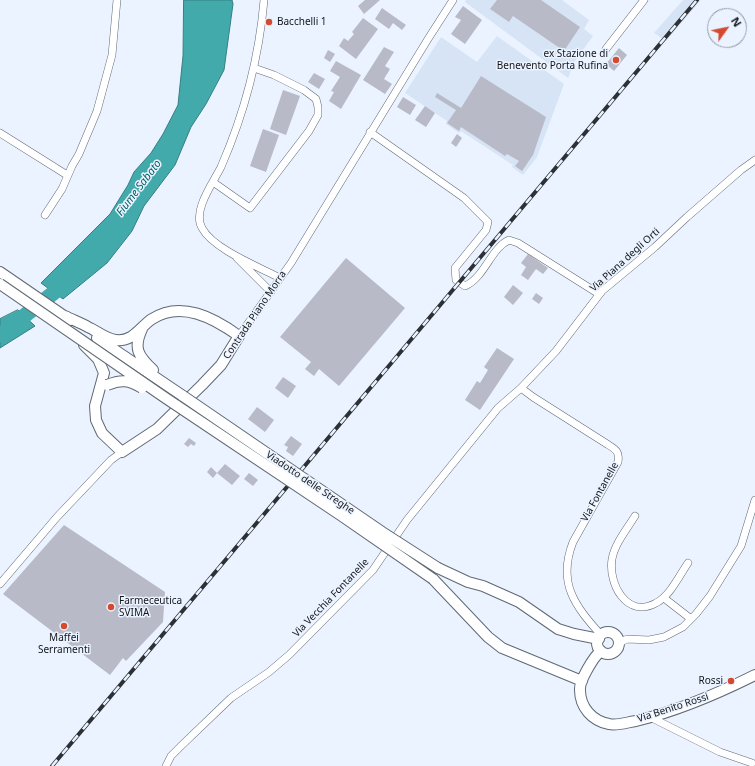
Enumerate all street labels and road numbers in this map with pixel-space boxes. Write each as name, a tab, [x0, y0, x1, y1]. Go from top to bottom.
street label: Via Piana degli Orti	[588, 226, 662, 294]
street label: Contrada Piano Morra	[221, 269, 289, 361]
street label: Viadotto delle Streghe	[263, 449, 357, 517]
street label: Via Fontanelle	[579, 460, 621, 524]
street label: Via Vecchia Fontanelle	[291, 556, 371, 640]
street label: Via Benito Rossi	[636, 691, 710, 725]

